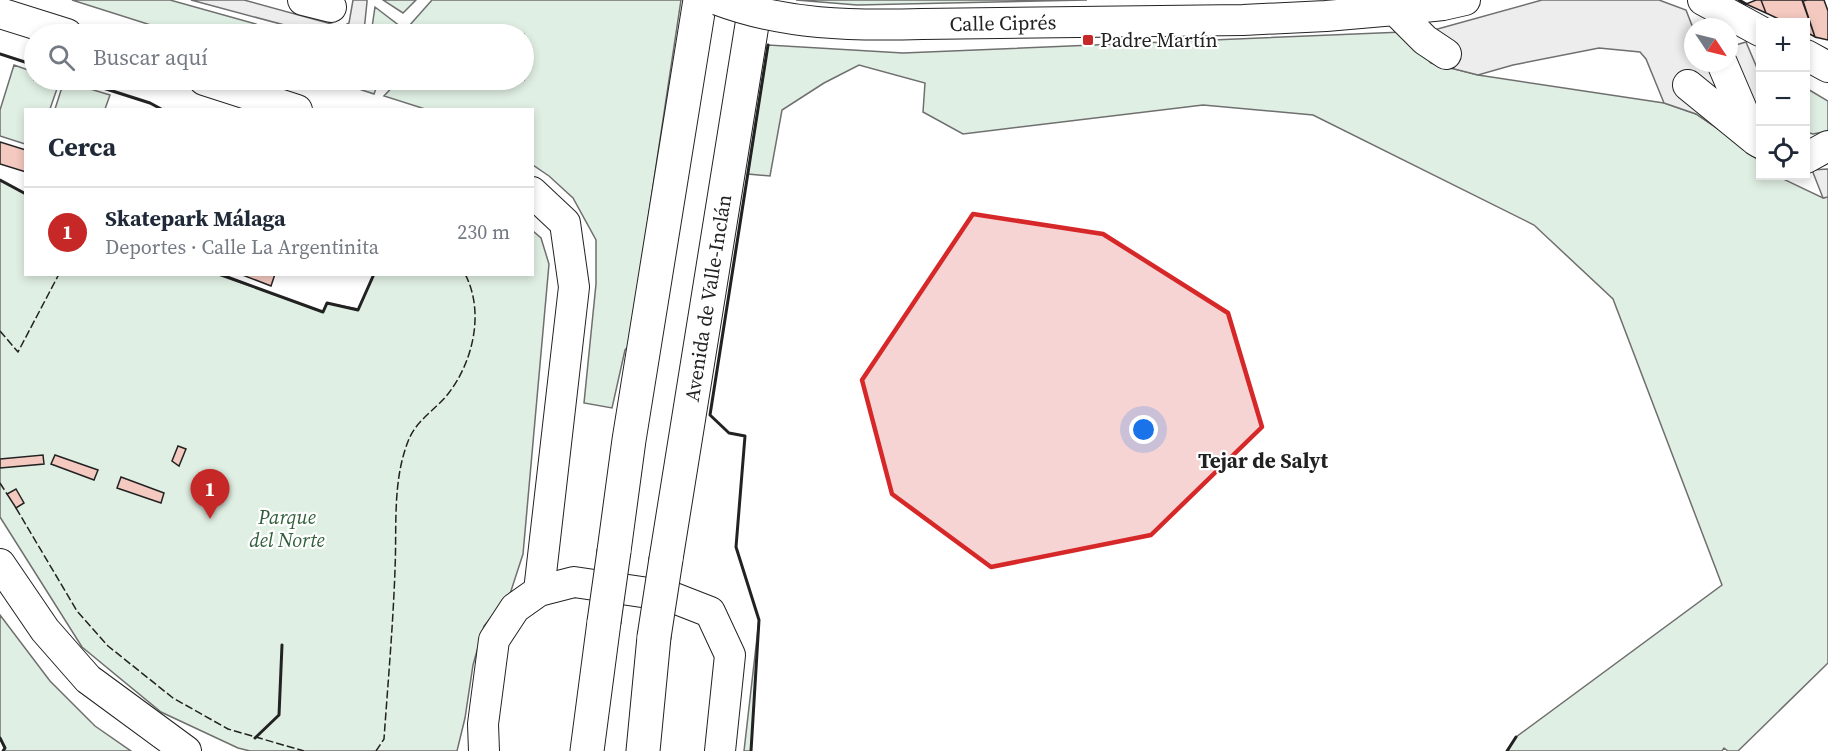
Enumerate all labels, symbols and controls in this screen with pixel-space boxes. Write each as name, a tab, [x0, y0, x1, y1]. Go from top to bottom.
street label: Calle Ciprés	[949, 8, 1057, 38]
north arrow	[1684, 18, 1738, 72]
map controls	[1756, 18, 1810, 180]
button: +	[1756, 18, 1810, 72]
search box	[24, 24, 534, 90]
place label: Padre Martín	[1100, 26, 1218, 54]
marker: Padre Martín	[1081, 33, 1095, 47]
icon: search	[45, 41, 78, 74]
text: Buscar aquí	[93, 42, 208, 72]
button: −	[1756, 72, 1810, 126]
button: locate	[1756, 126, 1810, 180]
text: Cerca	[48, 129, 116, 165]
street label: Avenida de Valle-Inclán	[678, 192, 738, 404]
text: Skatepark Málaga	[105, 203, 286, 233]
text: 1	[62, 218, 73, 246]
text: 230 m	[457, 218, 510, 246]
text: Deportes · Calle La Argentinita	[105, 233, 379, 261]
your location	[1129, 415, 1158, 444]
district label: Tejar de Salyt	[1198, 446, 1329, 475]
pin: 1	[190, 470, 230, 519]
park label: Parque del Norte	[249, 503, 325, 554]

